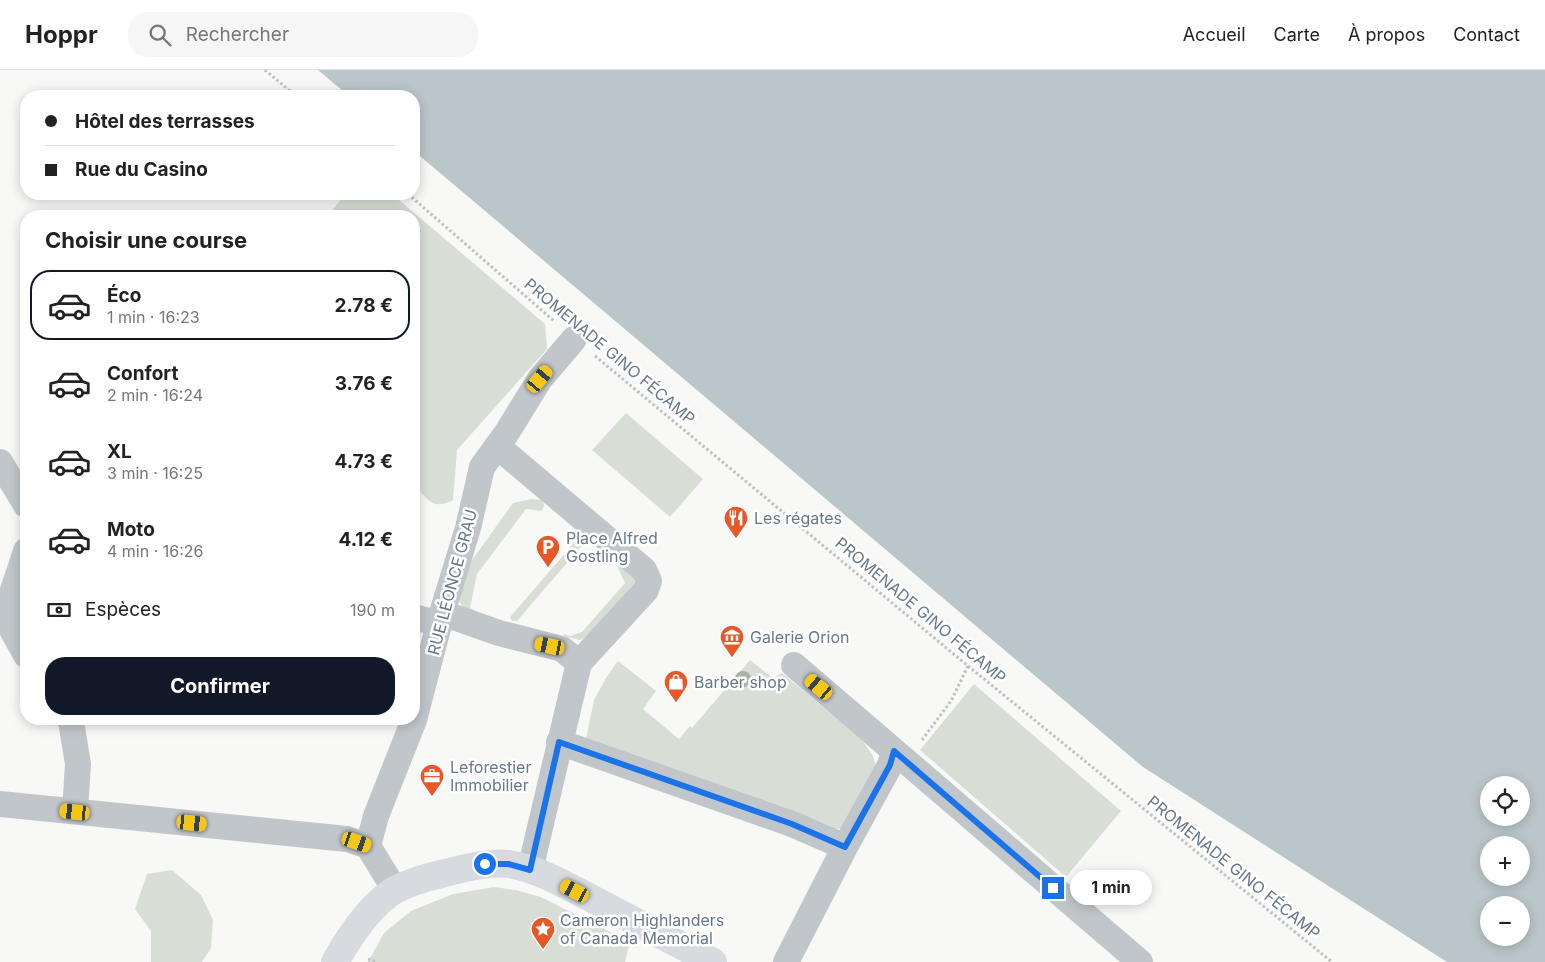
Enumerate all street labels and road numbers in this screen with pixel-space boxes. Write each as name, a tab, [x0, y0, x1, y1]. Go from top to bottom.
street label: PROMENADE GINO FÉCAMP	[521, 274, 699, 428]
street label: RUE LÉONCE GRAU	[423, 507, 481, 657]
street label: PROMENADE GINO FÉCAMP	[832, 533, 1010, 687]
street label: PROMENADE GINO FÉCAMP	[1143, 791, 1325, 943]

